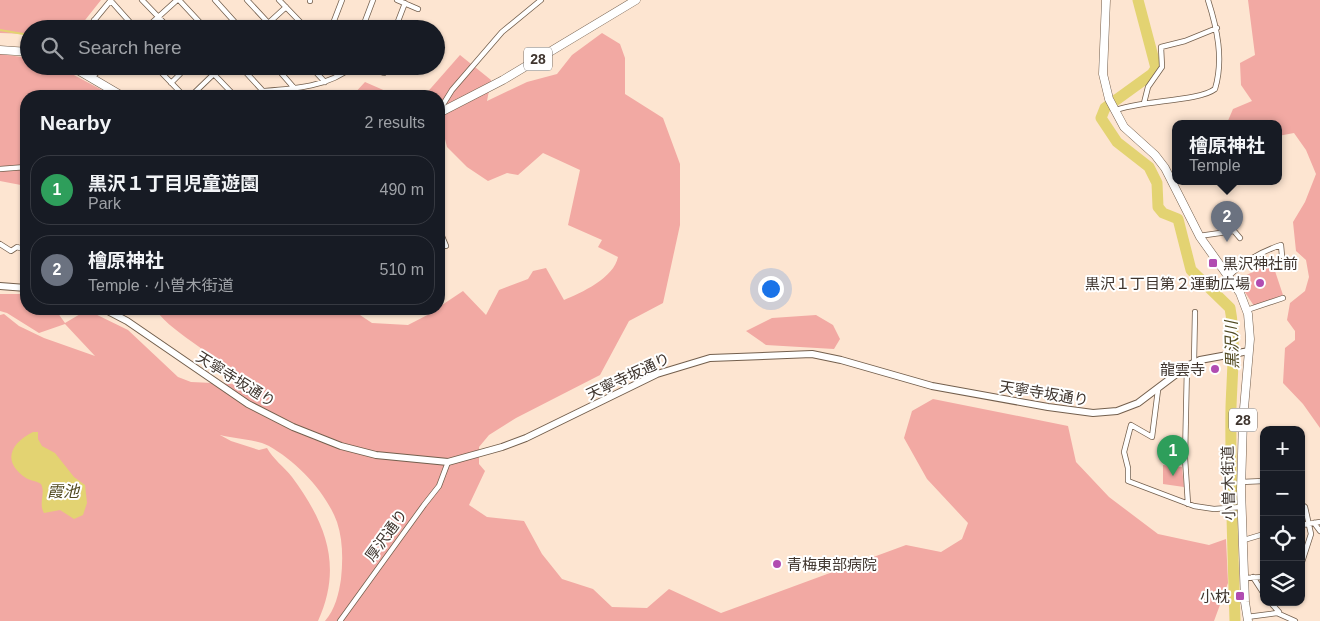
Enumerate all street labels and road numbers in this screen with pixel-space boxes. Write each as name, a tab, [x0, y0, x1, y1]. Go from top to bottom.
road number: 28	[524, 48, 552, 70]
street label: 天寧寺坂通り	[193, 348, 279, 410]
street label: 天寧寺坂通り	[584, 349, 672, 403]
street label: 天寧寺坂通り	[998, 378, 1090, 408]
road number: 28	[1229, 408, 1257, 432]
street label: 小曽木街道	[1219, 445, 1237, 521]
street label: 厚沢通り	[361, 506, 411, 564]

